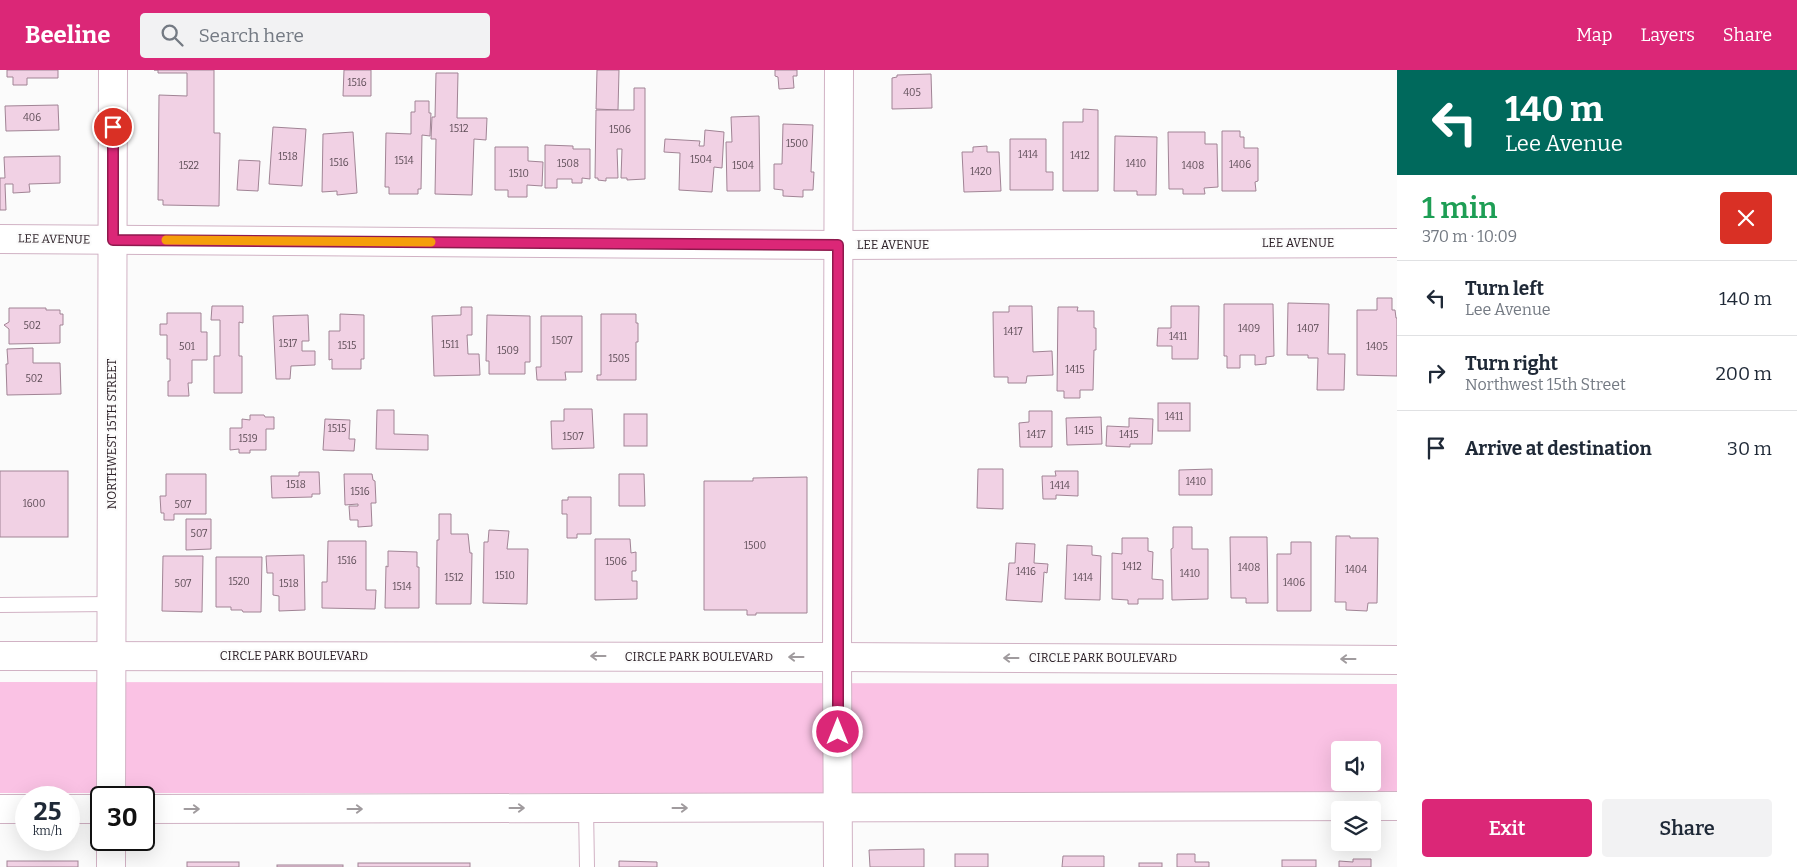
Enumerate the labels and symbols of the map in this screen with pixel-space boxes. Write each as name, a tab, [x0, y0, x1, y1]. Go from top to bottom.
house number: 1516	[347, 77, 367, 89]
house number: 405	[903, 87, 921, 99]
pin	[92, 106, 134, 148]
house number: 406	[23, 112, 41, 124]
house number: 1512	[450, 123, 468, 135]
house number: 1506	[609, 124, 631, 136]
house number: 1500	[786, 138, 808, 150]
house number: 1414	[1018, 149, 1038, 161]
house number: 1412	[1070, 150, 1090, 162]
house number: 1518	[278, 151, 298, 163]
house number: 1504	[690, 154, 712, 166]
house number: 1514	[394, 155, 414, 167]
house number: 1516	[329, 157, 349, 169]
house number: 1508	[557, 158, 579, 170]
house number: 1410	[1126, 158, 1146, 170]
house number: 1406	[1229, 159, 1251, 171]
house number: 1522	[179, 160, 199, 172]
house number: 1504	[732, 160, 754, 172]
house number: 1408	[1182, 160, 1204, 172]
house number: 1420	[970, 166, 992, 178]
house number: 1510	[509, 168, 529, 180]
street label: LEE AVENUE	[18, 231, 90, 247]
street label: LEE AVENUE	[1262, 236, 1334, 250]
street label: LEE AVENUE	[857, 238, 929, 252]
house number: 502	[23, 320, 41, 332]
house number: 1409	[1238, 323, 1260, 335]
house number: 1407	[1297, 323, 1319, 335]
house number: 1417	[1004, 326, 1022, 338]
house number: 1411	[1169, 331, 1187, 343]
house number: 1507	[552, 335, 572, 347]
house number: 1517	[279, 338, 297, 350]
house number: 1511	[441, 339, 459, 351]
house number: 1515	[338, 340, 356, 352]
house number: 501	[179, 341, 195, 353]
house number: 1405	[1366, 341, 1388, 353]
house number: 1509	[497, 345, 519, 357]
house number: 1505	[608, 353, 630, 365]
street label: NORTHWEST 15TH STREET	[105, 359, 119, 509]
house number: 1415	[1065, 364, 1085, 376]
house number: 502	[25, 373, 43, 385]
house number: 1411	[1165, 411, 1183, 423]
house number: 1515	[328, 423, 346, 435]
house number: 1415	[1074, 425, 1094, 437]
house number: 1417	[1027, 429, 1045, 441]
house number: 1415	[1119, 429, 1139, 441]
house number: 1507	[563, 431, 583, 443]
house number: 1519	[238, 433, 258, 445]
house number: 1410	[1186, 476, 1206, 488]
house number: 1518	[286, 479, 306, 491]
house number: 1414	[1050, 480, 1070, 492]
house number: 1516	[350, 486, 370, 498]
house number: 1600	[23, 498, 45, 510]
house number: 507	[175, 499, 191, 511]
house number: 507	[191, 528, 207, 540]
house number: 1500	[744, 540, 766, 552]
house number: 1516	[337, 555, 357, 567]
house number: 1506	[605, 556, 627, 568]
house number: 1412	[1122, 561, 1142, 573]
house number: 1408	[1238, 562, 1260, 574]
house number: 1404	[1345, 564, 1367, 576]
house number: 1416	[1016, 566, 1036, 578]
house number: 1410	[1180, 568, 1200, 580]
house number: 1510	[495, 570, 515, 582]
house number: 1512	[445, 572, 463, 584]
house number: 1414	[1073, 572, 1093, 584]
house number: 1520	[228, 576, 250, 588]
house number: 1406	[1283, 577, 1305, 589]
house number: 507	[175, 578, 191, 590]
house number: 1518	[279, 578, 299, 590]
house number: 1514	[392, 581, 412, 593]
street label: CIRCLE PARK BOULEVARD	[220, 649, 368, 663]
street label: CIRCLE PARK BOULEVARD	[625, 650, 773, 664]
one-way arrow	[591, 651, 607, 661]
street label: CIRCLE PARK BOULEVARD	[1029, 651, 1177, 665]
one-way arrow	[788, 652, 804, 662]
one-way arrow	[1003, 653, 1020, 663]
one-way arrow	[1341, 654, 1357, 664]
position arrow	[811, 705, 863, 757]
speed limit sign: 30	[90, 786, 155, 851]
one-way arrow	[509, 803, 525, 813]
one-way arrow	[672, 803, 688, 813]
one-way arrow	[184, 804, 200, 814]
one-way arrow	[346, 804, 363, 814]

